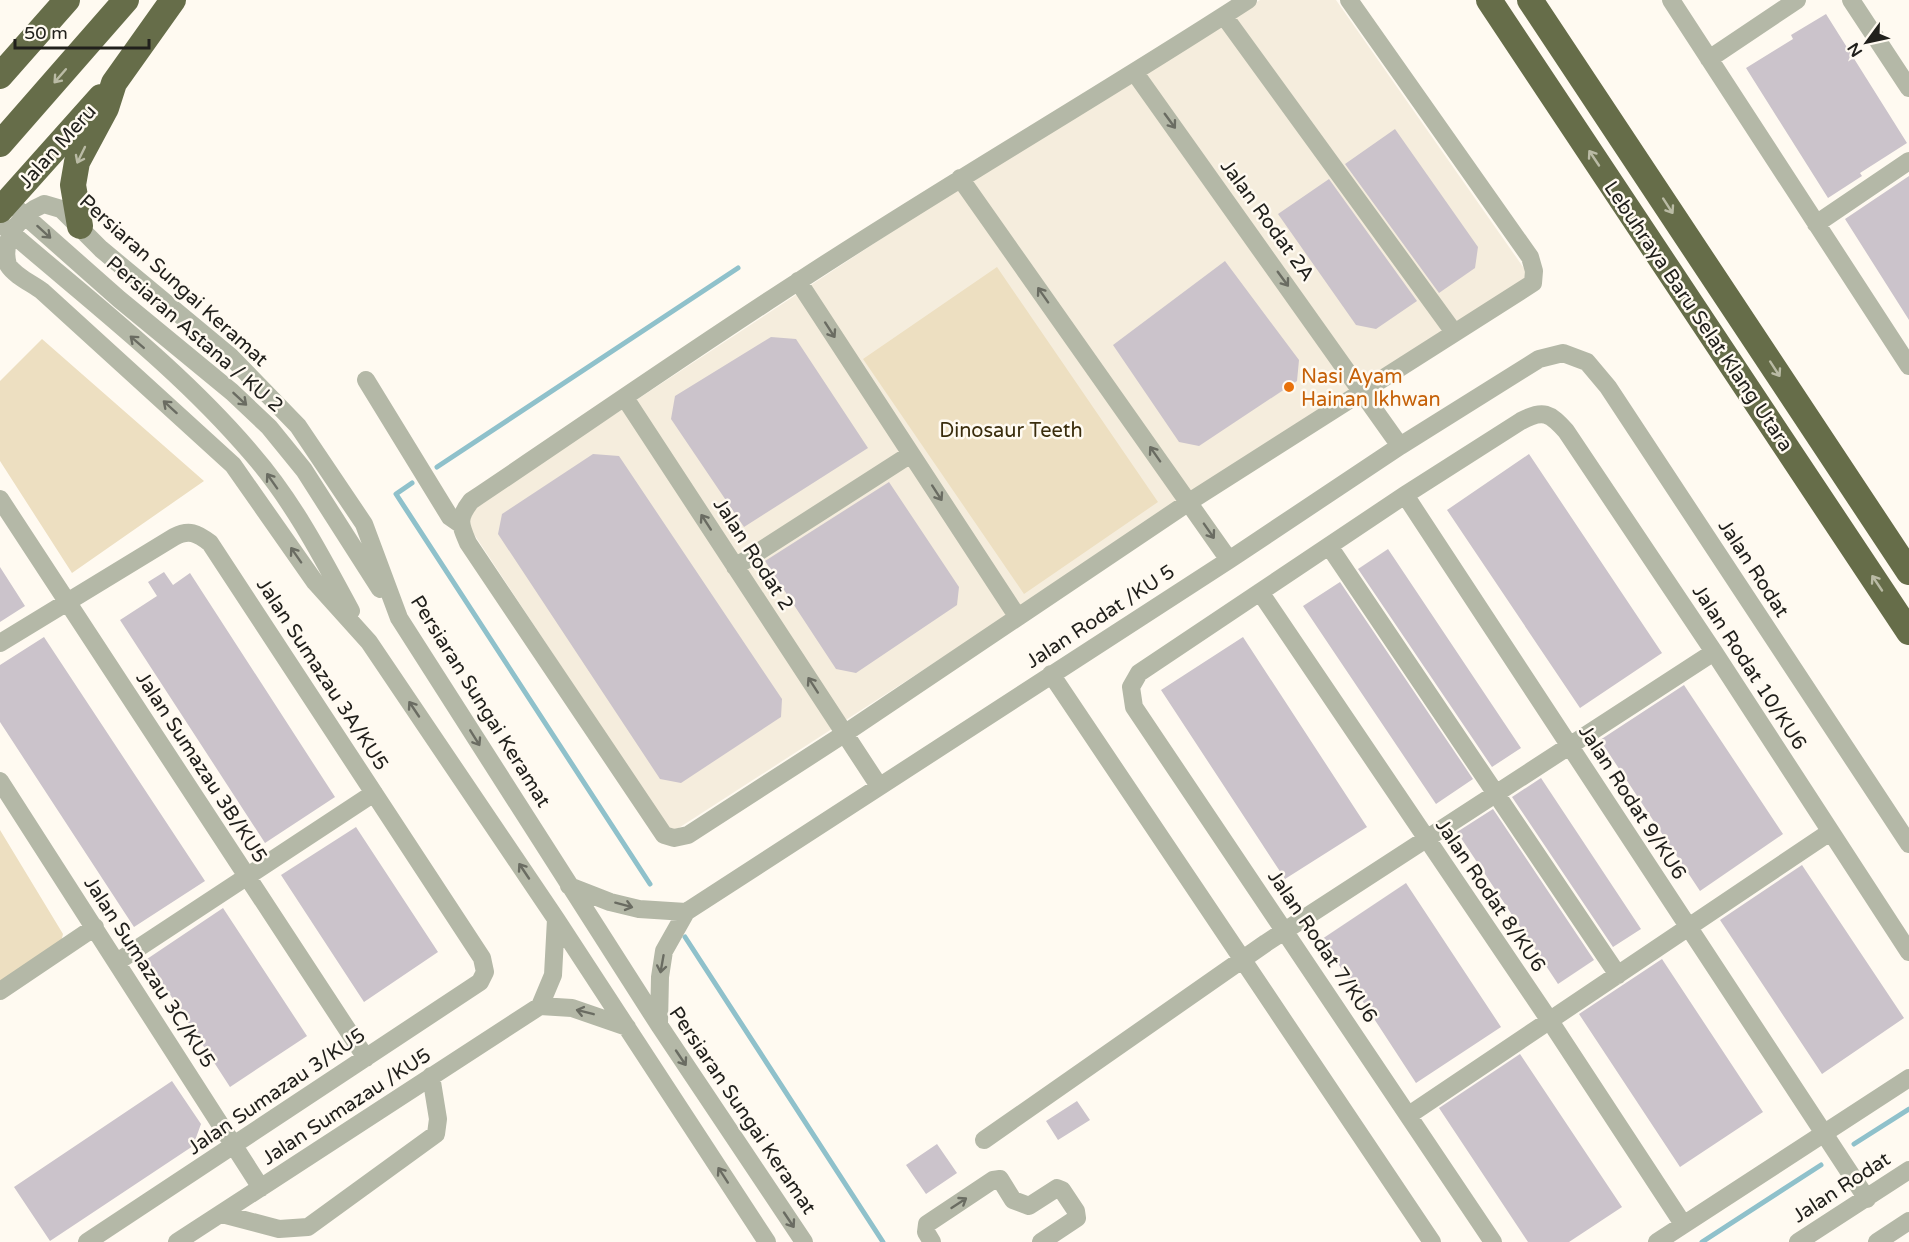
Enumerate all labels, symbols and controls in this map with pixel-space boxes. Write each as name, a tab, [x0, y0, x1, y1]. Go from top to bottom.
scale bar	[15, 12, 148, 50]
north arrow	[1837, 12, 1897, 72]
text: 50 m	[24, 22, 68, 44]
text: N	[1843, 39, 1867, 60]
one-way arrow	[53, 68, 67, 83]
street label: Jalan Meru	[14, 100, 102, 193]
one-way arrow	[1163, 112, 1176, 128]
one-way arrow	[74, 146, 86, 164]
one-way arrow	[1588, 151, 1600, 167]
street label: Jalan Rodat 2A	[1215, 155, 1319, 286]
street label: Lebuhraya Baru Selat Klang Utara	[1599, 177, 1798, 456]
street label: Persiaran Sungai Keramat	[74, 190, 273, 372]
one-way arrow	[1662, 197, 1674, 214]
one-way arrow	[36, 225, 51, 239]
street label: Persiaran Astana / KU 2	[101, 251, 288, 418]
one-way arrow	[1277, 271, 1289, 287]
one-way arrow	[1037, 287, 1049, 303]
one-way arrow	[824, 321, 836, 338]
one-way arrow	[130, 335, 145, 349]
one-way arrow	[1769, 360, 1781, 376]
place label: Nasi Ayam Hainan Ikhwan	[1301, 365, 1441, 412]
marker: Nasi Ayam Hainan Ikhwan	[1282, 380, 1296, 394]
one-way arrow	[232, 392, 247, 406]
one-way arrow	[163, 400, 178, 414]
park label: Dinosaur Teeth	[939, 419, 1083, 443]
one-way arrow	[1149, 446, 1161, 463]
one-way arrow	[266, 473, 278, 490]
one-way arrow	[930, 485, 943, 502]
street label: Jalan Rodat 2	[708, 494, 799, 615]
one-way arrow	[700, 514, 712, 531]
street label: Jalan Rodat	[1713, 515, 1794, 622]
one-way arrow	[1203, 522, 1215, 538]
one-way arrow	[290, 547, 302, 563]
street label: Jalan Rodat /KU 5	[1022, 560, 1179, 674]
street label: Jalan Sumazau 3A/KU5	[251, 574, 393, 775]
one-way arrow	[1870, 575, 1882, 592]
street label: Jalan Rodat 10/KU6	[1687, 580, 1812, 755]
street label: Persiaran Sungai Keramat	[405, 591, 556, 812]
street label: Jalan Sumazau 3B/KU5	[130, 668, 272, 868]
one-way arrow	[806, 677, 819, 694]
one-way arrow	[408, 701, 421, 718]
street label: Jalan Rodat 9/KU6	[1573, 721, 1691, 884]
one-way arrow	[470, 729, 482, 746]
street label: Jalan Rodat 8/KU6	[1430, 814, 1550, 977]
one-way arrow	[518, 863, 530, 880]
street label: Jalan Rodat 7/KU6	[1262, 866, 1382, 1027]
street label: Jalan Sumazau 3C/KU5	[78, 872, 220, 1073]
one-way arrow	[614, 900, 633, 912]
one-way arrow	[656, 954, 667, 974]
street label: Persiaran Sungai Keramat	[664, 1002, 821, 1219]
one-way arrow	[575, 1005, 594, 1017]
street label: Jalan Sumazau 3/KU5	[183, 1023, 370, 1160]
street label: Jalan Sumazau /KU5	[258, 1043, 436, 1170]
one-way arrow	[675, 1049, 687, 1065]
street label: Jalan Rodat	[1788, 1147, 1895, 1228]
one-way arrow	[717, 1167, 730, 1184]
one-way arrow	[950, 1196, 967, 1208]
one-way arrow	[783, 1211, 795, 1228]

